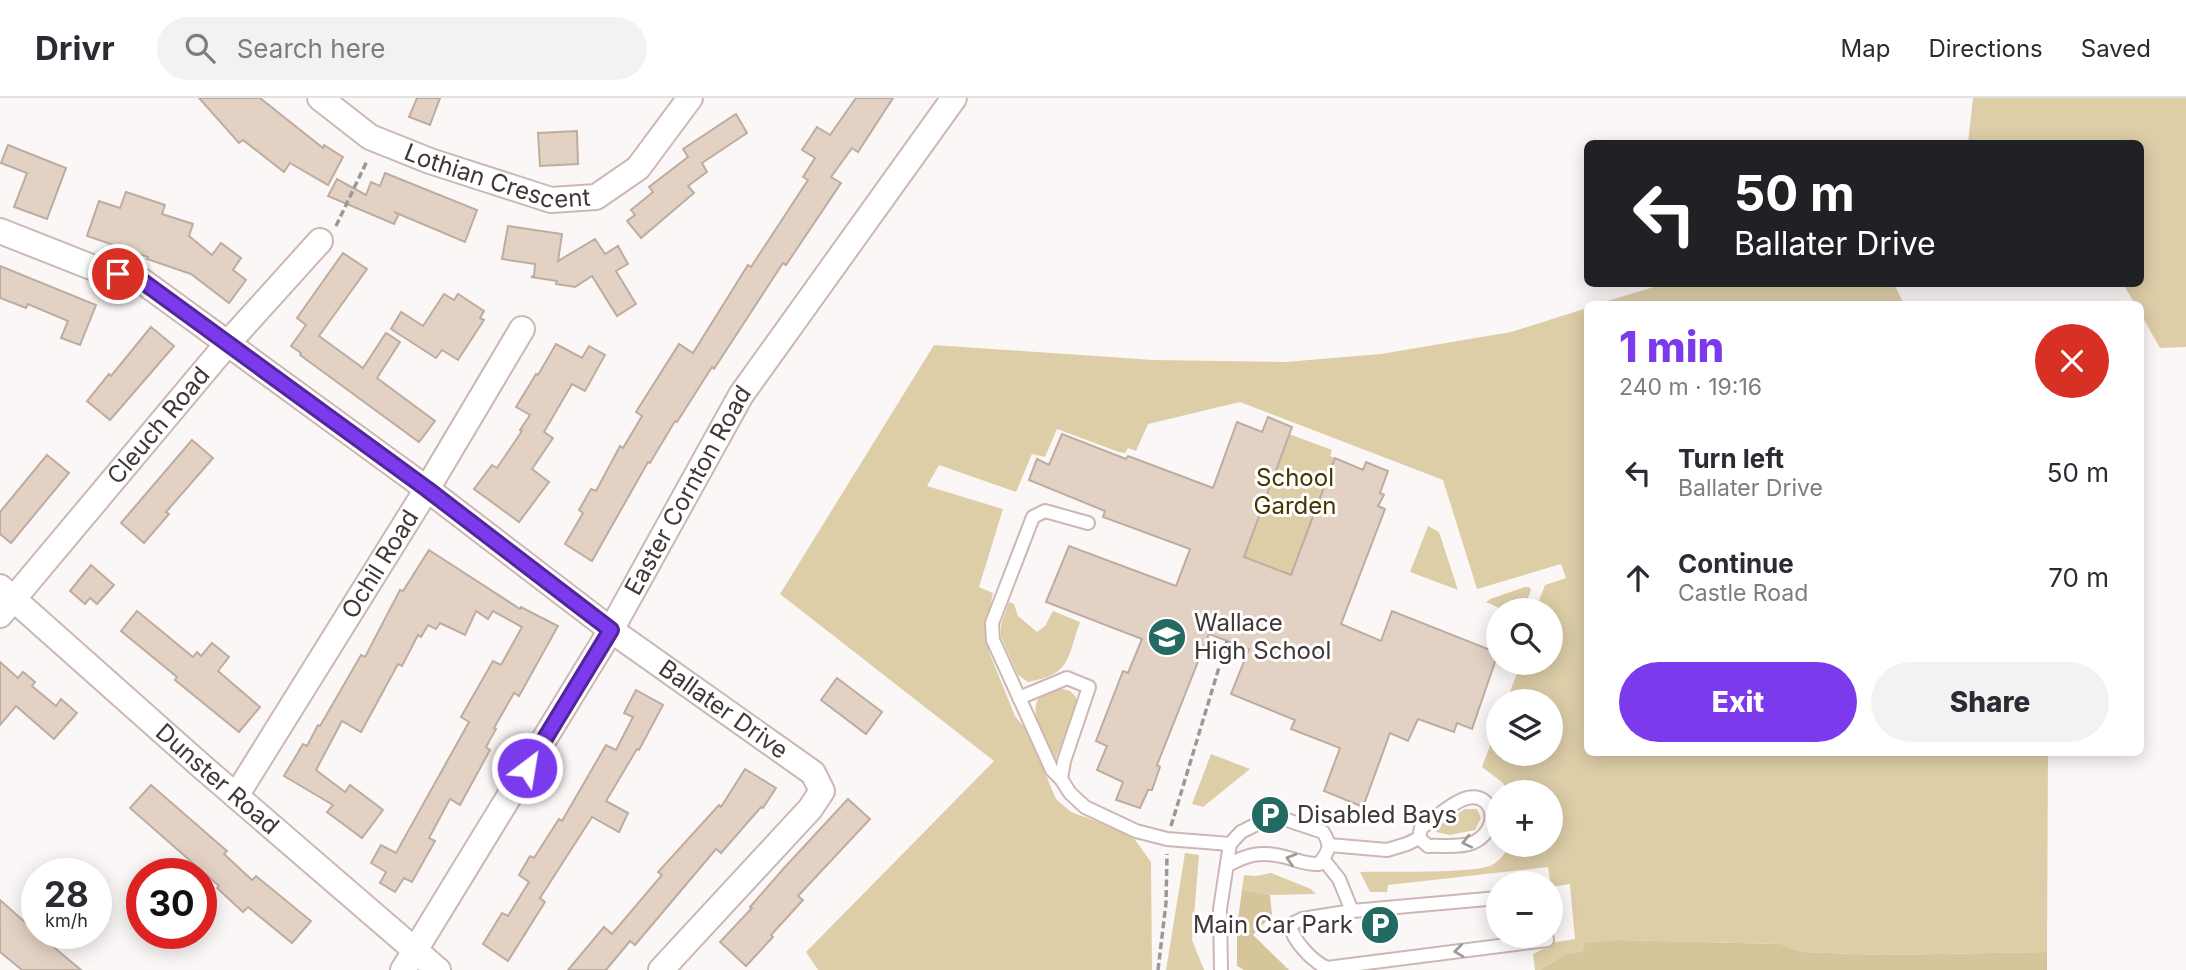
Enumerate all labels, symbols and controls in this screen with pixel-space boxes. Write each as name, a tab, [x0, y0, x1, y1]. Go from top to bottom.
search box	[157, 17, 647, 80]
text: Drivr	[35, 28, 115, 68]
icon: search	[181, 29, 219, 67]
text: Search here	[237, 33, 385, 64]
text: Map	[1841, 34, 1890, 63]
text: Directions	[1928, 34, 2043, 63]
text: Saved	[2081, 34, 2151, 63]
street label: Lothian Crescent	[400, 137, 591, 214]
text: 50 m	[1734, 164, 1855, 223]
icon: left	[1619, 168, 1710, 259]
text: Ballater Drive	[1734, 224, 1936, 263]
pin	[88, 244, 148, 304]
icon: arrive	[99, 255, 137, 293]
text: 1 min	[1619, 321, 1724, 372]
button: close	[2035, 324, 2109, 398]
street label: Cleuch Road	[101, 361, 216, 490]
text: 240 m · 19:16	[1619, 373, 1762, 401]
street label: Easter Cornton Road	[618, 380, 757, 600]
text: Turn left	[1678, 443, 1784, 474]
icon: left	[1619, 454, 1657, 492]
text: 50 m	[2047, 457, 2109, 488]
park label: School Garden	[1254, 463, 1336, 520]
text: Ballater Drive	[1678, 474, 1823, 502]
street label: Ochil Road	[335, 504, 424, 624]
text: Continue	[1678, 548, 1794, 579]
icon: ahead	[1619, 559, 1657, 597]
text: 70 m	[2048, 562, 2109, 593]
text: Castle Road	[1678, 579, 1808, 607]
map controls	[1486, 598, 1563, 948]
button: search	[1486, 598, 1563, 675]
place label: Wallace High School	[1194, 608, 1331, 665]
school or university icon: Wallace High School	[1146, 616, 1188, 658]
street label: Ballater Drive	[653, 654, 794, 765]
button: Exit	[1619, 662, 1857, 742]
button: Share	[1871, 662, 2109, 742]
button: layers	[1486, 689, 1563, 766]
street label: Dunster Road	[150, 717, 285, 840]
position arrow	[490, 731, 564, 805]
button: +	[1486, 780, 1563, 857]
parking icon: Disabled Bays	[1249, 794, 1291, 836]
place label: Disabled Bays	[1297, 800, 1457, 829]
one-way arrow	[1461, 834, 1473, 848]
one-way arrow	[1285, 852, 1297, 867]
speed limit sign: 30	[126, 858, 217, 949]
button: −	[1486, 871, 1563, 948]
text: 28	[44, 873, 89, 915]
parking icon: Main Car Park	[1359, 904, 1401, 946]
text: km/h	[45, 910, 88, 931]
place label: Main Car Park	[1193, 910, 1353, 939]
one-way arrow	[1453, 944, 1465, 959]

